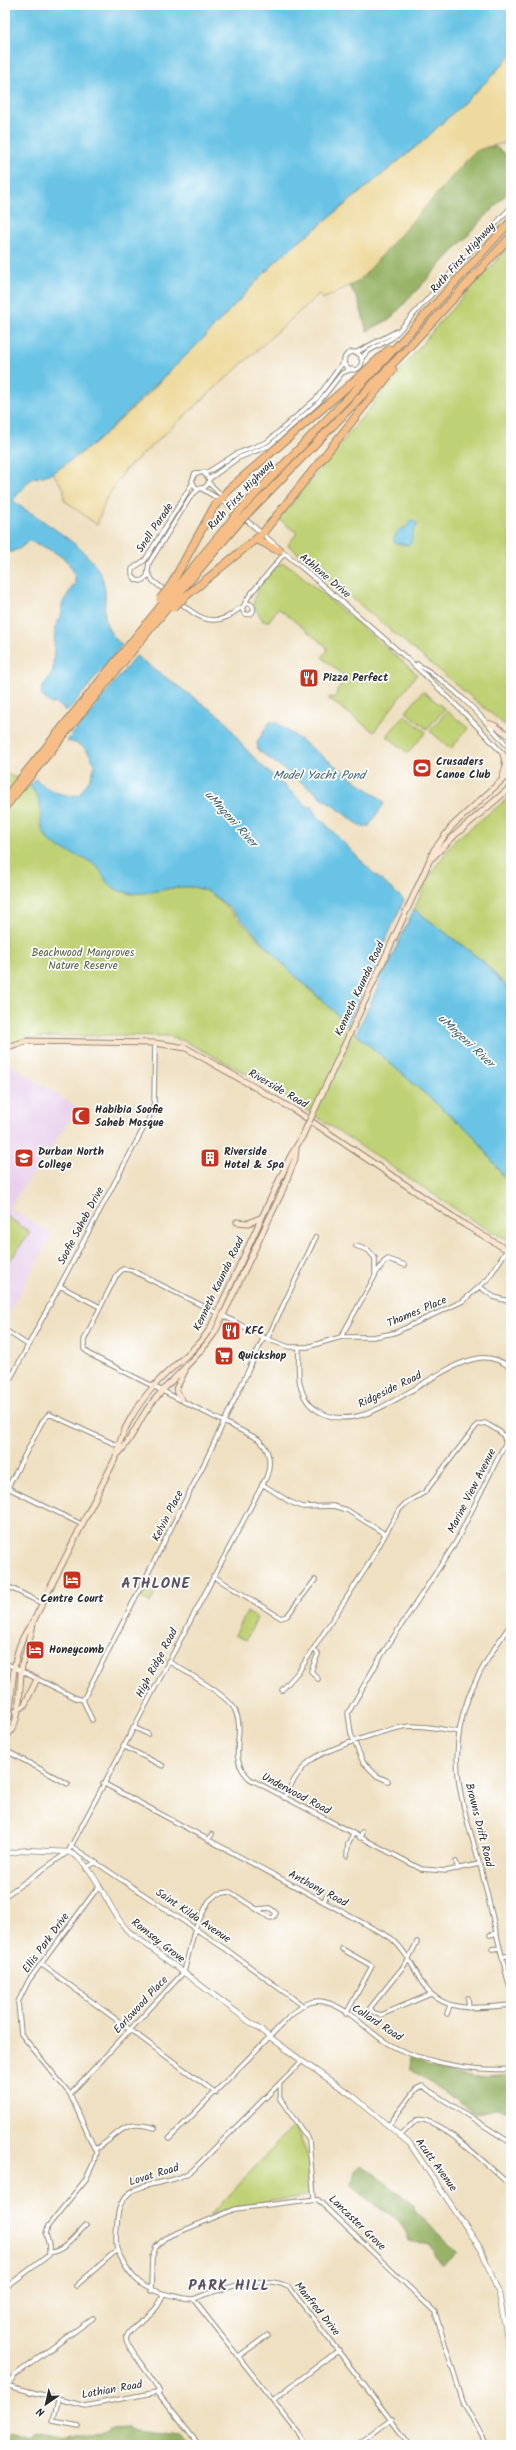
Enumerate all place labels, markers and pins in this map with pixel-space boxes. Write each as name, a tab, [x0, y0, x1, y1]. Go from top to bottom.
restaurant icon: Pizza Perfect	[298, 667, 320, 689]
place label: Pizza Perfect	[323, 669, 389, 687]
place label: Crusaders Canoe Club	[436, 753, 490, 784]
sports icon: Crusaders Canoe Club	[411, 757, 433, 779]
place label: Habibia Soofie Saheb Mosque	[95, 1101, 164, 1132]
mosque icon: Habibia Soofie Saheb Mosque	[70, 1105, 92, 1127]
place label: Durban North College	[38, 1143, 104, 1174]
place label: Riverside Hotel & Spa	[224, 1143, 285, 1174]
school or university icon: Durban North College	[13, 1147, 35, 1169]
building icon: Riverside Hotel & Spa	[199, 1147, 221, 1169]
restaurant icon: KFC	[220, 1320, 242, 1342]
place label: KFC	[245, 1322, 265, 1340]
supermarket icon: Quickshop	[213, 1345, 235, 1367]
place label: Quickshop	[238, 1347, 287, 1365]
hotel icon: Centre Court	[61, 1569, 83, 1591]
place label: Centre Court	[41, 1590, 104, 1608]
hotel icon: Honeycomb	[24, 1639, 46, 1661]
place label: Honeycomb	[49, 1641, 104, 1659]

